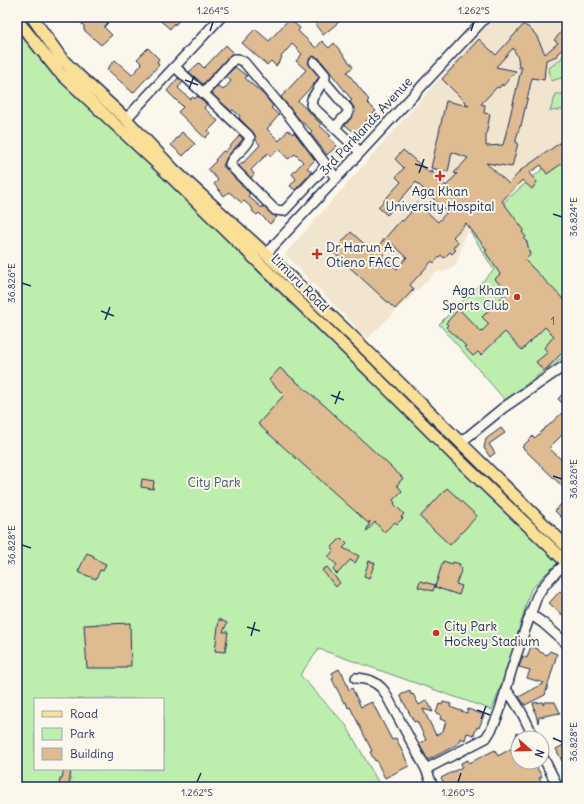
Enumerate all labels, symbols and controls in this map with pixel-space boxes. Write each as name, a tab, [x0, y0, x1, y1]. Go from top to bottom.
text: 1.264°S	[197, 4, 229, 17]
text: 1.262°S	[458, 4, 490, 17]
street label: 3rd Parklands Avenue	[316, 73, 416, 179]
marker: Aga Khan University Hospital	[434, 170, 446, 182]
place label: Aga Khan University Hospital	[385, 183, 495, 215]
text: 36.824°E	[567, 197, 580, 237]
place label: Dr Harun A. Otieno FACC	[326, 239, 401, 271]
marker: Dr Harun A. Otieno FACC	[311, 248, 323, 260]
street label: Limuru Road	[267, 250, 333, 316]
text: 36.826°E	[5, 263, 18, 303]
place label: Aga Khan Sports Club	[442, 282, 509, 314]
marker: Aga Khan Sports Club	[512, 292, 522, 302]
house number: 1	[551, 314, 555, 328]
text: 36.826°E	[567, 459, 580, 499]
park label: City Park	[187, 474, 241, 491]
text: 36.828°E	[5, 525, 18, 565]
place label: City Park Hockey Stadium	[444, 618, 540, 650]
marker: City Park Hockey Stadium	[431, 628, 441, 638]
legend	[34, 698, 164, 770]
text: Road	[70, 706, 98, 721]
text: 36.828°E	[567, 722, 580, 762]
text: Park	[70, 726, 95, 741]
north arrow	[510, 730, 550, 770]
text: Building	[70, 746, 114, 761]
text: N	[532, 747, 547, 759]
text: 1.262°S	[181, 786, 213, 799]
text: 1.260°S	[442, 786, 475, 799]

